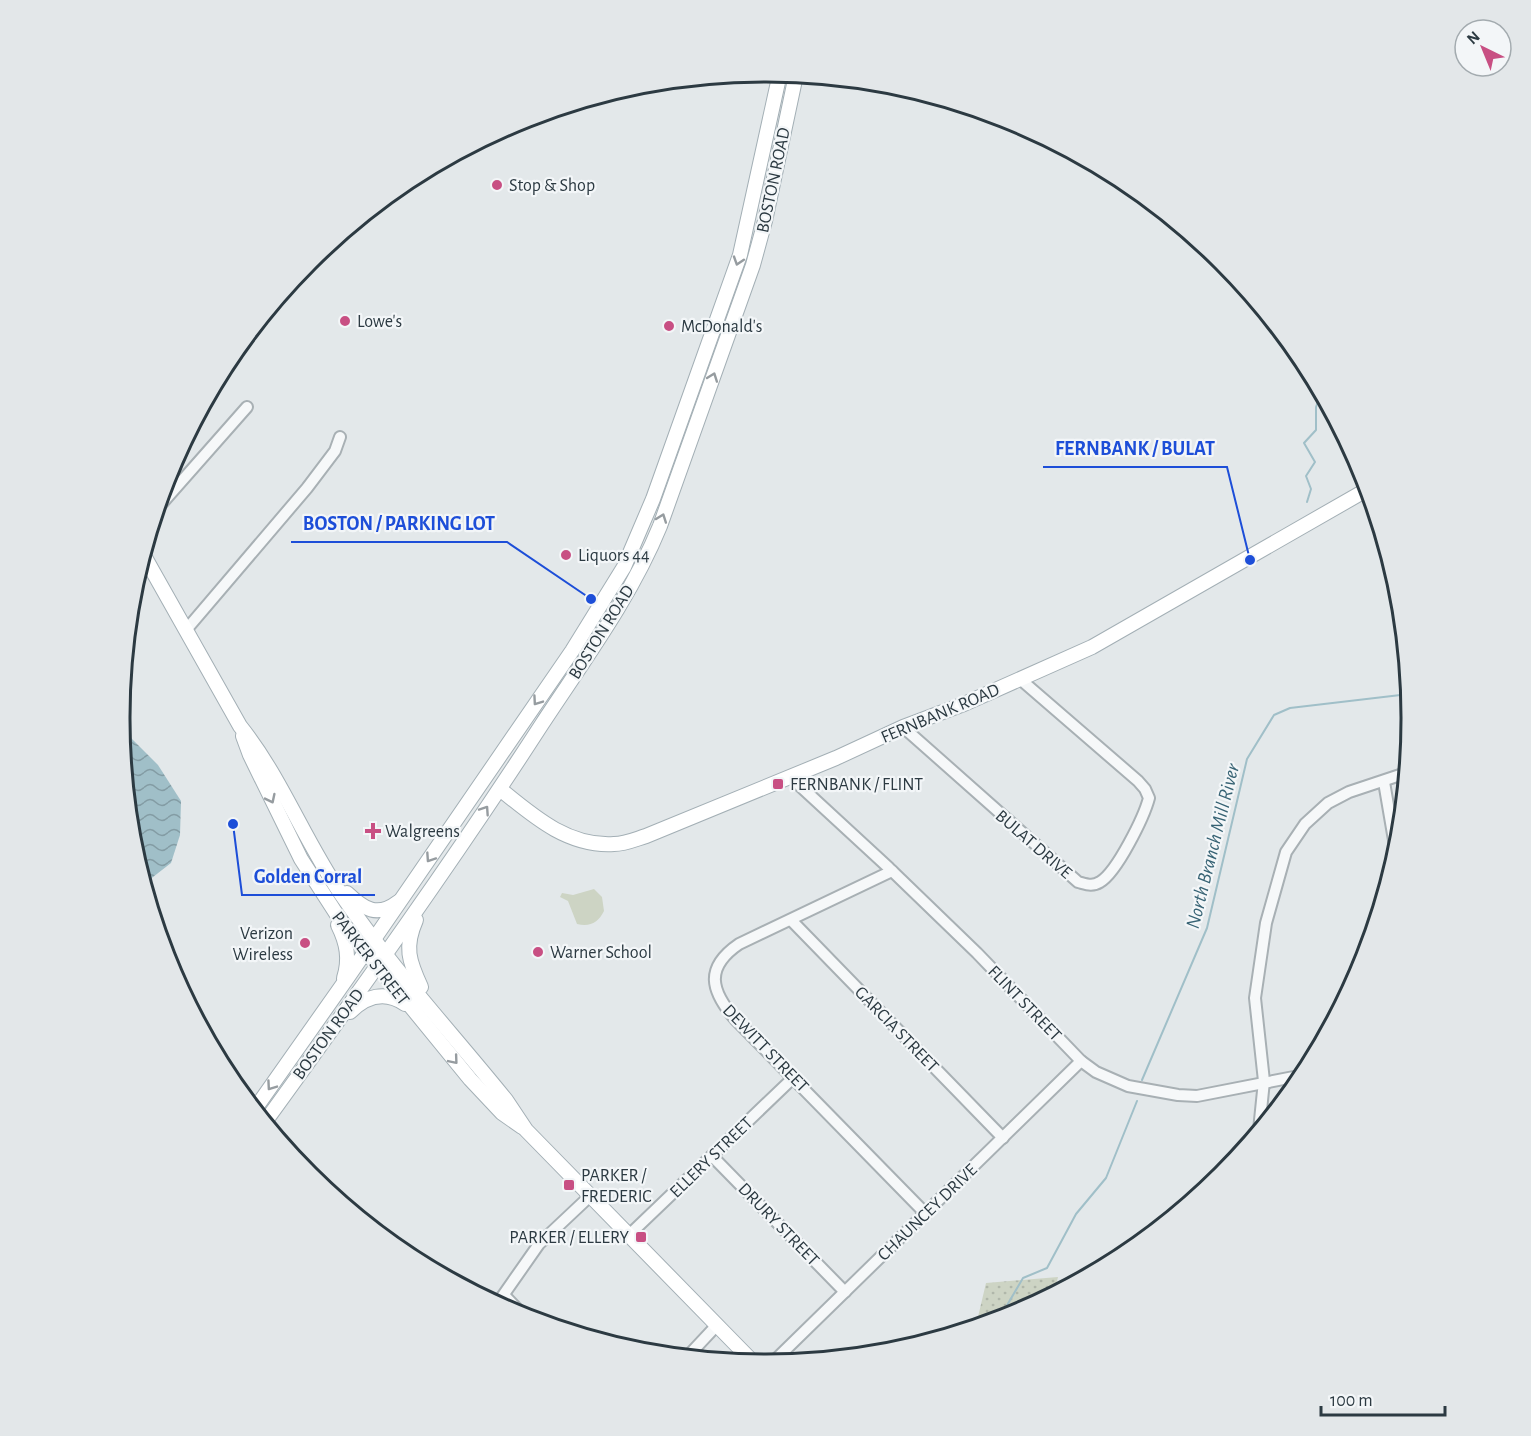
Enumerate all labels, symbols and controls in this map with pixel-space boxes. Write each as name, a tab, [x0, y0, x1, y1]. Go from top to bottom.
north arrow	[1453, 18, 1513, 78]
text: N	[1464, 28, 1483, 47]
street label: BOSTON ROAD	[754, 126, 794, 234]
place label: Stop & Shop	[509, 177, 595, 195]
marker: Stop & Shop	[490, 178, 504, 192]
one-way arrow	[733, 255, 745, 266]
place label: Lowe's	[357, 313, 402, 331]
marker: Lowe's	[338, 314, 352, 328]
place label: McDonald's	[681, 318, 763, 336]
marker: McDonald's	[662, 319, 676, 333]
one-way arrow	[706, 372, 719, 383]
callout: FERNBANK / BULAT	[1043, 429, 1227, 467]
text: FERNBANK / BULAT	[1055, 439, 1215, 459]
callout: BOSTON / PARKING LOT	[291, 504, 507, 542]
one-way arrow	[655, 513, 668, 524]
text: BOSTON / PARKING LOT	[303, 514, 495, 534]
place label: Liquors 44	[578, 547, 650, 565]
marker: Liquors 44	[559, 548, 573, 562]
street label: BOSTON ROAD	[566, 582, 638, 683]
street label: FERNBANK ROAD	[878, 681, 1002, 747]
one-way arrow	[533, 695, 544, 706]
water label: North Branch Mill River	[1183, 761, 1243, 931]
place label: FERNBANK / FLINT	[790, 776, 923, 794]
marker: FERNBANK / FLINT	[771, 777, 785, 791]
one-way arrow	[264, 792, 276, 803]
one-way arrow	[478, 806, 489, 817]
street label: BULAT DRIVE	[992, 807, 1075, 883]
place label: Walgreens	[385, 823, 460, 841]
marker: Walgreens	[366, 824, 380, 838]
one-way arrow	[426, 851, 437, 862]
callout: Golden Corral	[242, 857, 375, 895]
text: Golden Corral	[254, 867, 362, 887]
street label: PARKER STREET	[328, 908, 412, 1009]
place label: Verizon Wireless	[232, 925, 293, 964]
marker: Verizon Wireless	[298, 936, 312, 950]
place label: Warner School	[550, 944, 652, 962]
marker: Warner School	[531, 945, 545, 959]
street label: FLINT STREET	[984, 962, 1065, 1045]
street label: GARCIA STREET	[851, 983, 942, 1076]
street label: BOSTON ROAD	[290, 986, 368, 1083]
street label: DEWITT STREET	[719, 1001, 812, 1096]
one-way arrow	[447, 1053, 458, 1064]
one-way arrow	[267, 1079, 278, 1090]
street label: ELLERY STREET	[667, 1114, 757, 1202]
street label: CHAUNCEY DRIVE	[875, 1161, 981, 1265]
place label: PARKER / FREDERIC	[581, 1167, 652, 1206]
marker: PARKER / FREDERIC	[562, 1178, 576, 1192]
street label: DRURY STREET	[734, 1180, 822, 1270]
place label: PARKER / ELLERY	[509, 1229, 629, 1247]
marker: PARKER / ELLERY	[634, 1230, 648, 1244]
scale bar	[1321, 1379, 1446, 1417]
text: 100 m	[1330, 1392, 1373, 1410]

